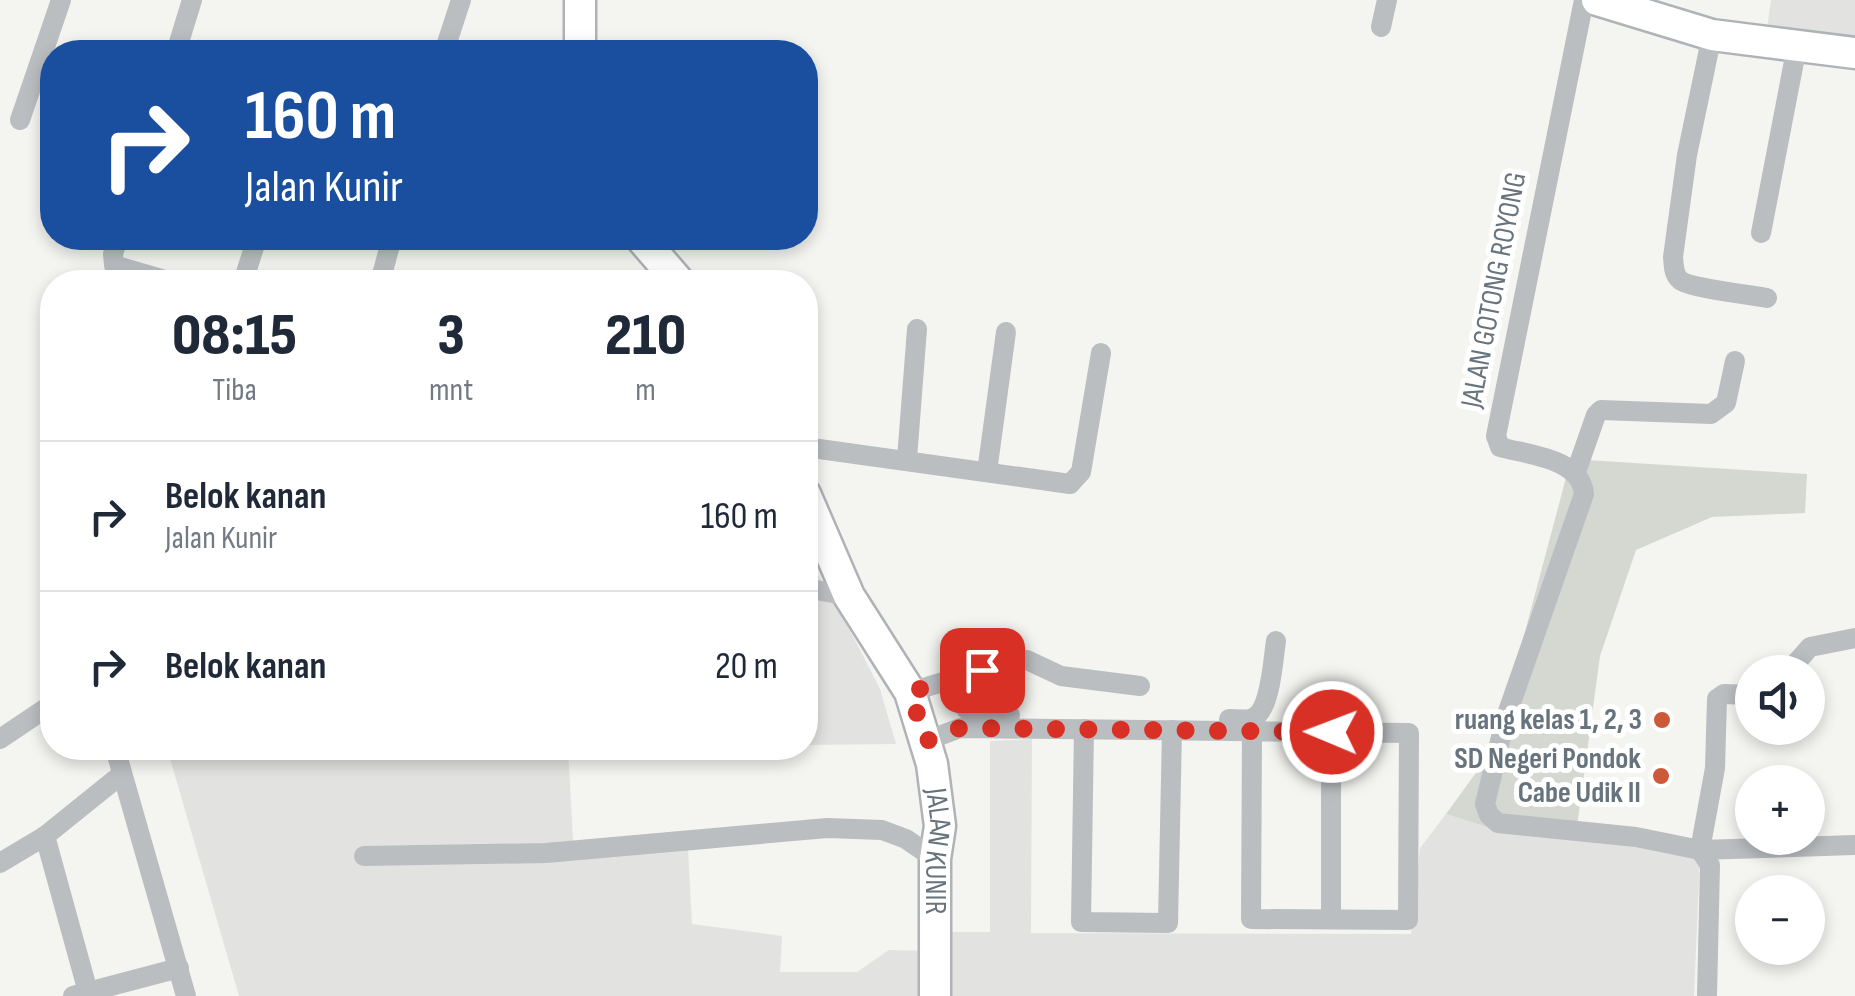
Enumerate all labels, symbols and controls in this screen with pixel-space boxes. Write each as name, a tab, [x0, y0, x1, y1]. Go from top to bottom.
text: 160 m	[245, 75, 396, 159]
icon: right	[80, 80, 210, 210]
text: Jalan Kunir	[245, 160, 403, 215]
street label: JALAN GOTONG ROYONG	[1453, 169, 1534, 412]
text: 08:15	[172, 300, 297, 372]
text: 3	[437, 300, 465, 372]
text: 210	[605, 300, 686, 372]
text: Tiba	[212, 371, 257, 410]
text: mnt	[429, 371, 473, 410]
text: m	[635, 371, 656, 410]
text: Belok kanan	[165, 474, 326, 519]
icon: right	[80, 489, 135, 544]
text: 160 m	[701, 494, 778, 539]
text: Jalan Kunir	[165, 519, 277, 558]
pin	[940, 628, 1025, 713]
icon: right	[80, 639, 135, 694]
icon: arrive	[955, 643, 1010, 698]
text: Belok kanan	[165, 644, 326, 689]
text: 20 m	[715, 644, 778, 689]
map controls	[1735, 655, 1825, 965]
button: sound	[1735, 655, 1825, 745]
position arrow	[1280, 680, 1384, 784]
place label: ruang kelas 1, 2, 3	[1455, 702, 1642, 738]
marker: ruang kelas 1, 2, 3	[1651, 709, 1673, 731]
place label: SD Negeri Pondok Cabe Udik II	[1454, 741, 1641, 811]
marker: SD Negeri Pondok Cabe Udik II	[1650, 765, 1672, 787]
button: +	[1735, 765, 1825, 855]
street label: JALAN KUNIR	[916, 785, 959, 915]
button: −	[1735, 875, 1825, 965]

